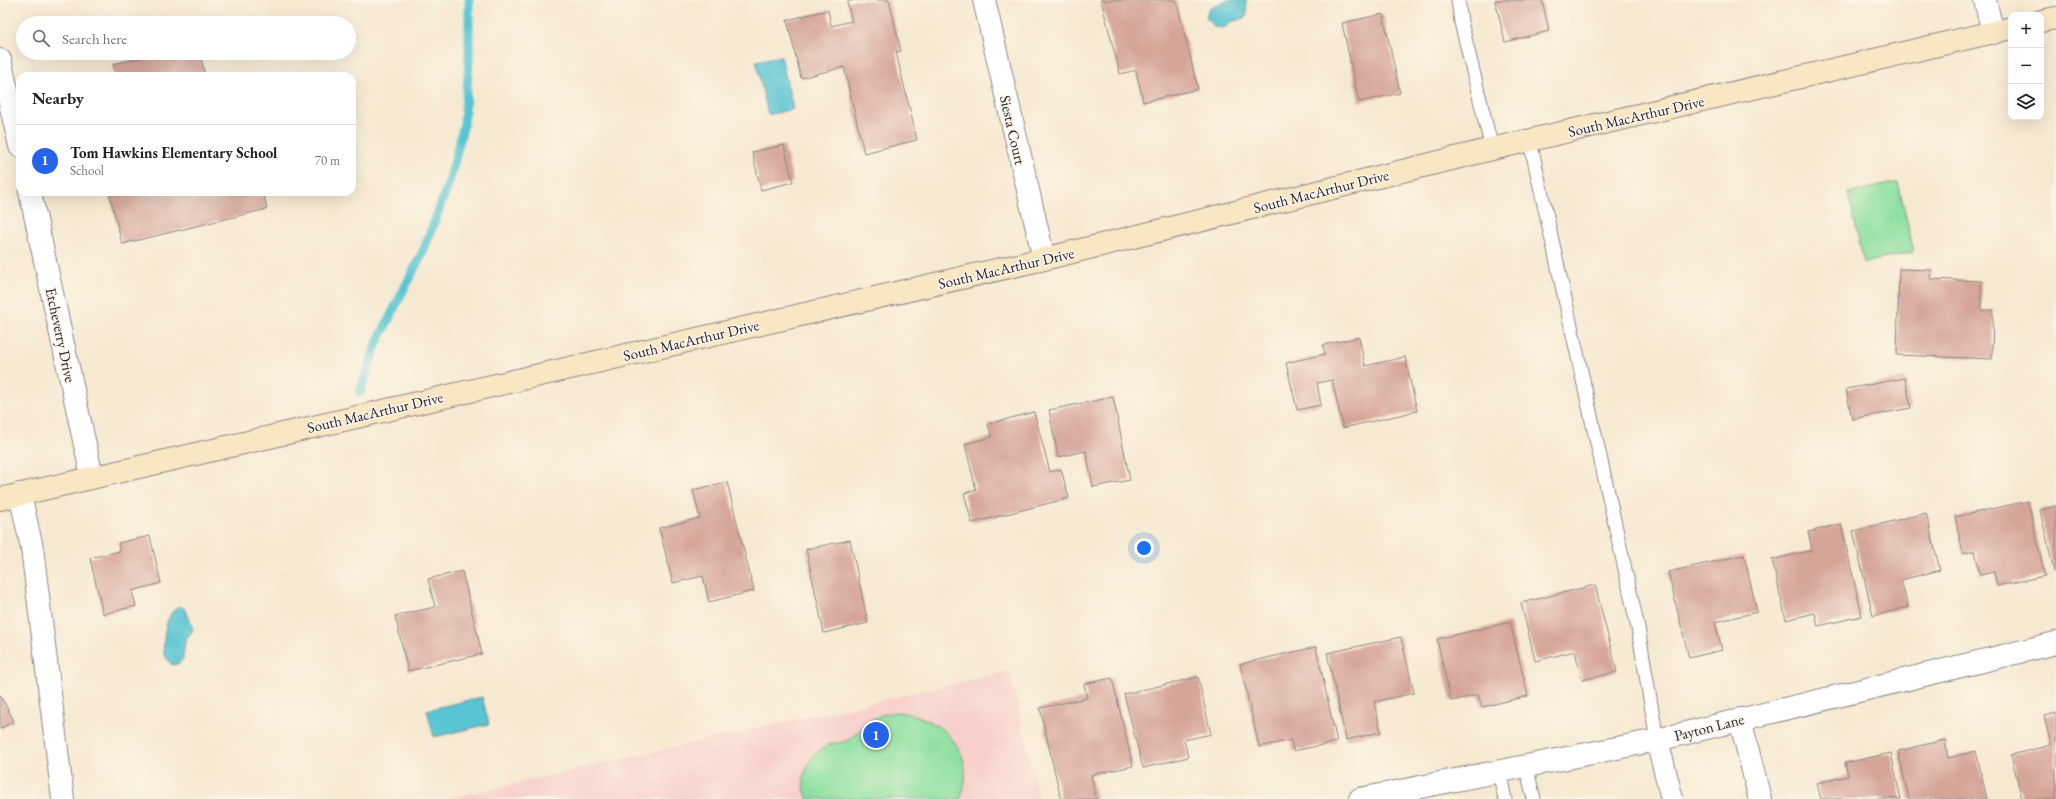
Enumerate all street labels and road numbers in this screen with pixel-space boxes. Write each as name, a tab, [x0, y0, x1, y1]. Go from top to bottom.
street label: South MacArthur Drive	[1566, 91, 1706, 141]
street label: Siesta Court	[996, 93, 1030, 167]
street label: South MacArthur Drive	[1251, 165, 1391, 217]
street label: South MacArthur Drive	[936, 243, 1076, 293]
street label: Etcheverry Drive	[42, 286, 80, 384]
street label: South MacArthur Drive	[621, 315, 761, 365]
street label: South MacArthur Drive	[305, 387, 445, 437]
street label: Payton Lane	[1672, 709, 1746, 745]

